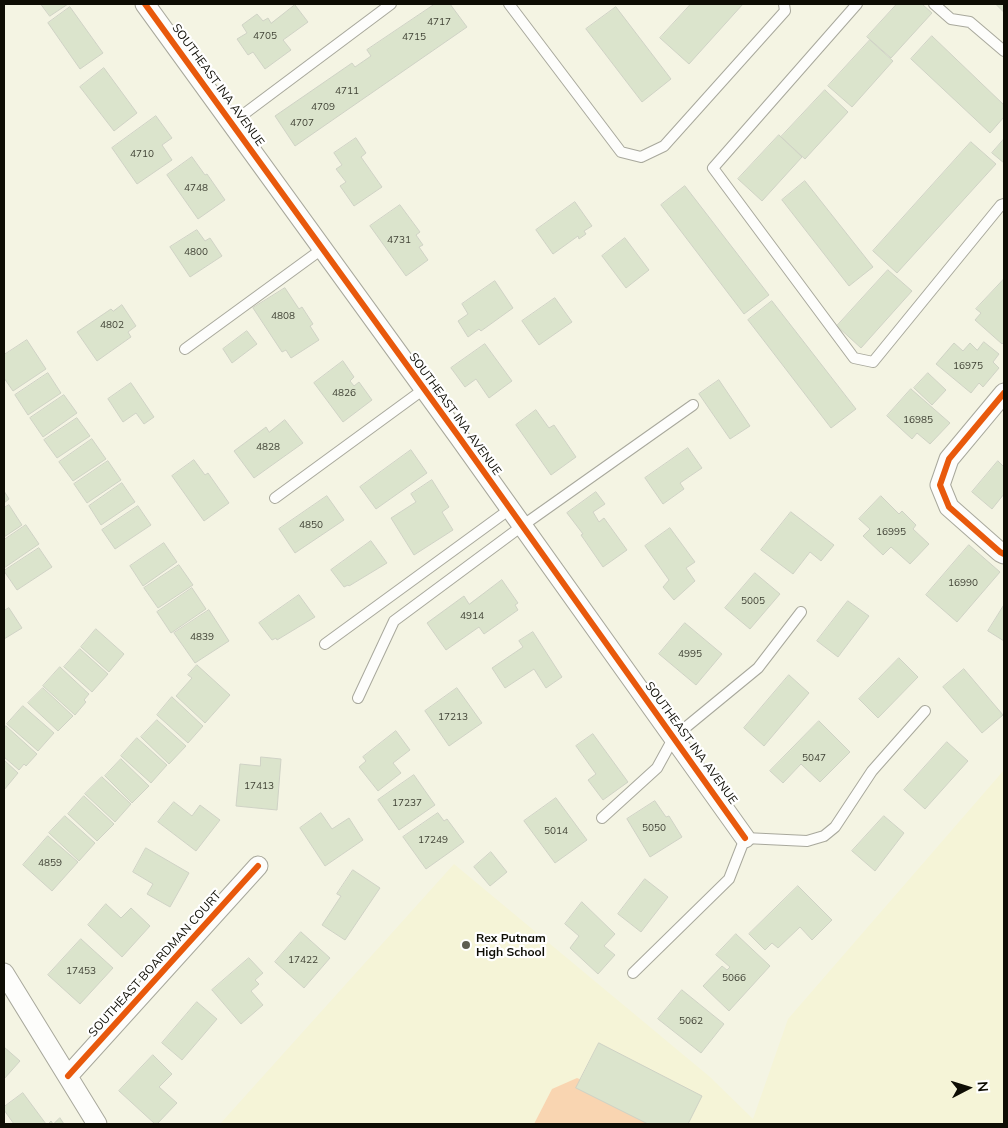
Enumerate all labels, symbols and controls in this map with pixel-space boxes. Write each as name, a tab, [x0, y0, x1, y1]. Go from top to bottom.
house number: 4717	[427, 16, 451, 28]
street label: SOUTHEAST INA AVENUE	[169, 21, 267, 149]
house number: 4705	[253, 30, 277, 42]
house number: 4715	[402, 31, 426, 43]
house number: 4711	[335, 85, 359, 97]
house number: 4709	[311, 101, 335, 113]
house number: 4707	[290, 117, 314, 129]
house number: 4710	[130, 148, 154, 160]
house number: 4748	[184, 182, 208, 194]
house number: 4731	[387, 234, 411, 246]
house number: 4800	[184, 246, 208, 258]
house number: 4808	[271, 310, 295, 322]
house number: 4802	[100, 319, 124, 331]
street label: SOUTHEAST INA AVENUE	[406, 350, 504, 478]
house number: 16975	[953, 360, 983, 372]
house number: 4826	[332, 387, 356, 399]
house number: 16985	[903, 414, 933, 426]
house number: 4828	[256, 441, 280, 453]
house number: 4850	[299, 519, 323, 531]
house number: 16995	[876, 526, 906, 538]
house number: 16990	[948, 577, 978, 589]
house number: 5005	[741, 595, 765, 607]
house number: 4914	[460, 610, 484, 622]
house number: 4839	[190, 631, 214, 643]
house number: 4995	[678, 648, 702, 660]
street label: SOUTHEAST INA AVENUE	[642, 679, 740, 807]
house number: 17213	[438, 711, 468, 723]
house number: 5047	[802, 752, 826, 764]
house number: 17413	[244, 780, 274, 792]
house number: 17237	[392, 797, 422, 809]
house number: 5050	[642, 822, 666, 834]
house number: 5014	[544, 825, 568, 837]
house number: 17249	[418, 834, 448, 846]
house number: 4859	[38, 857, 62, 869]
street label: SOUTHEAST BOARDMAN COURT	[86, 888, 224, 1040]
place label: Rex Putnam High School	[476, 931, 546, 959]
marker: Rex Putnam High School	[460, 939, 472, 951]
house number: 17422	[288, 954, 318, 966]
house number: 17453	[66, 965, 96, 977]
house number: 5066	[722, 972, 746, 984]
house number: 5062	[679, 1015, 703, 1027]
north arrow	[943, 1063, 993, 1113]
text: N	[974, 1081, 992, 1093]

